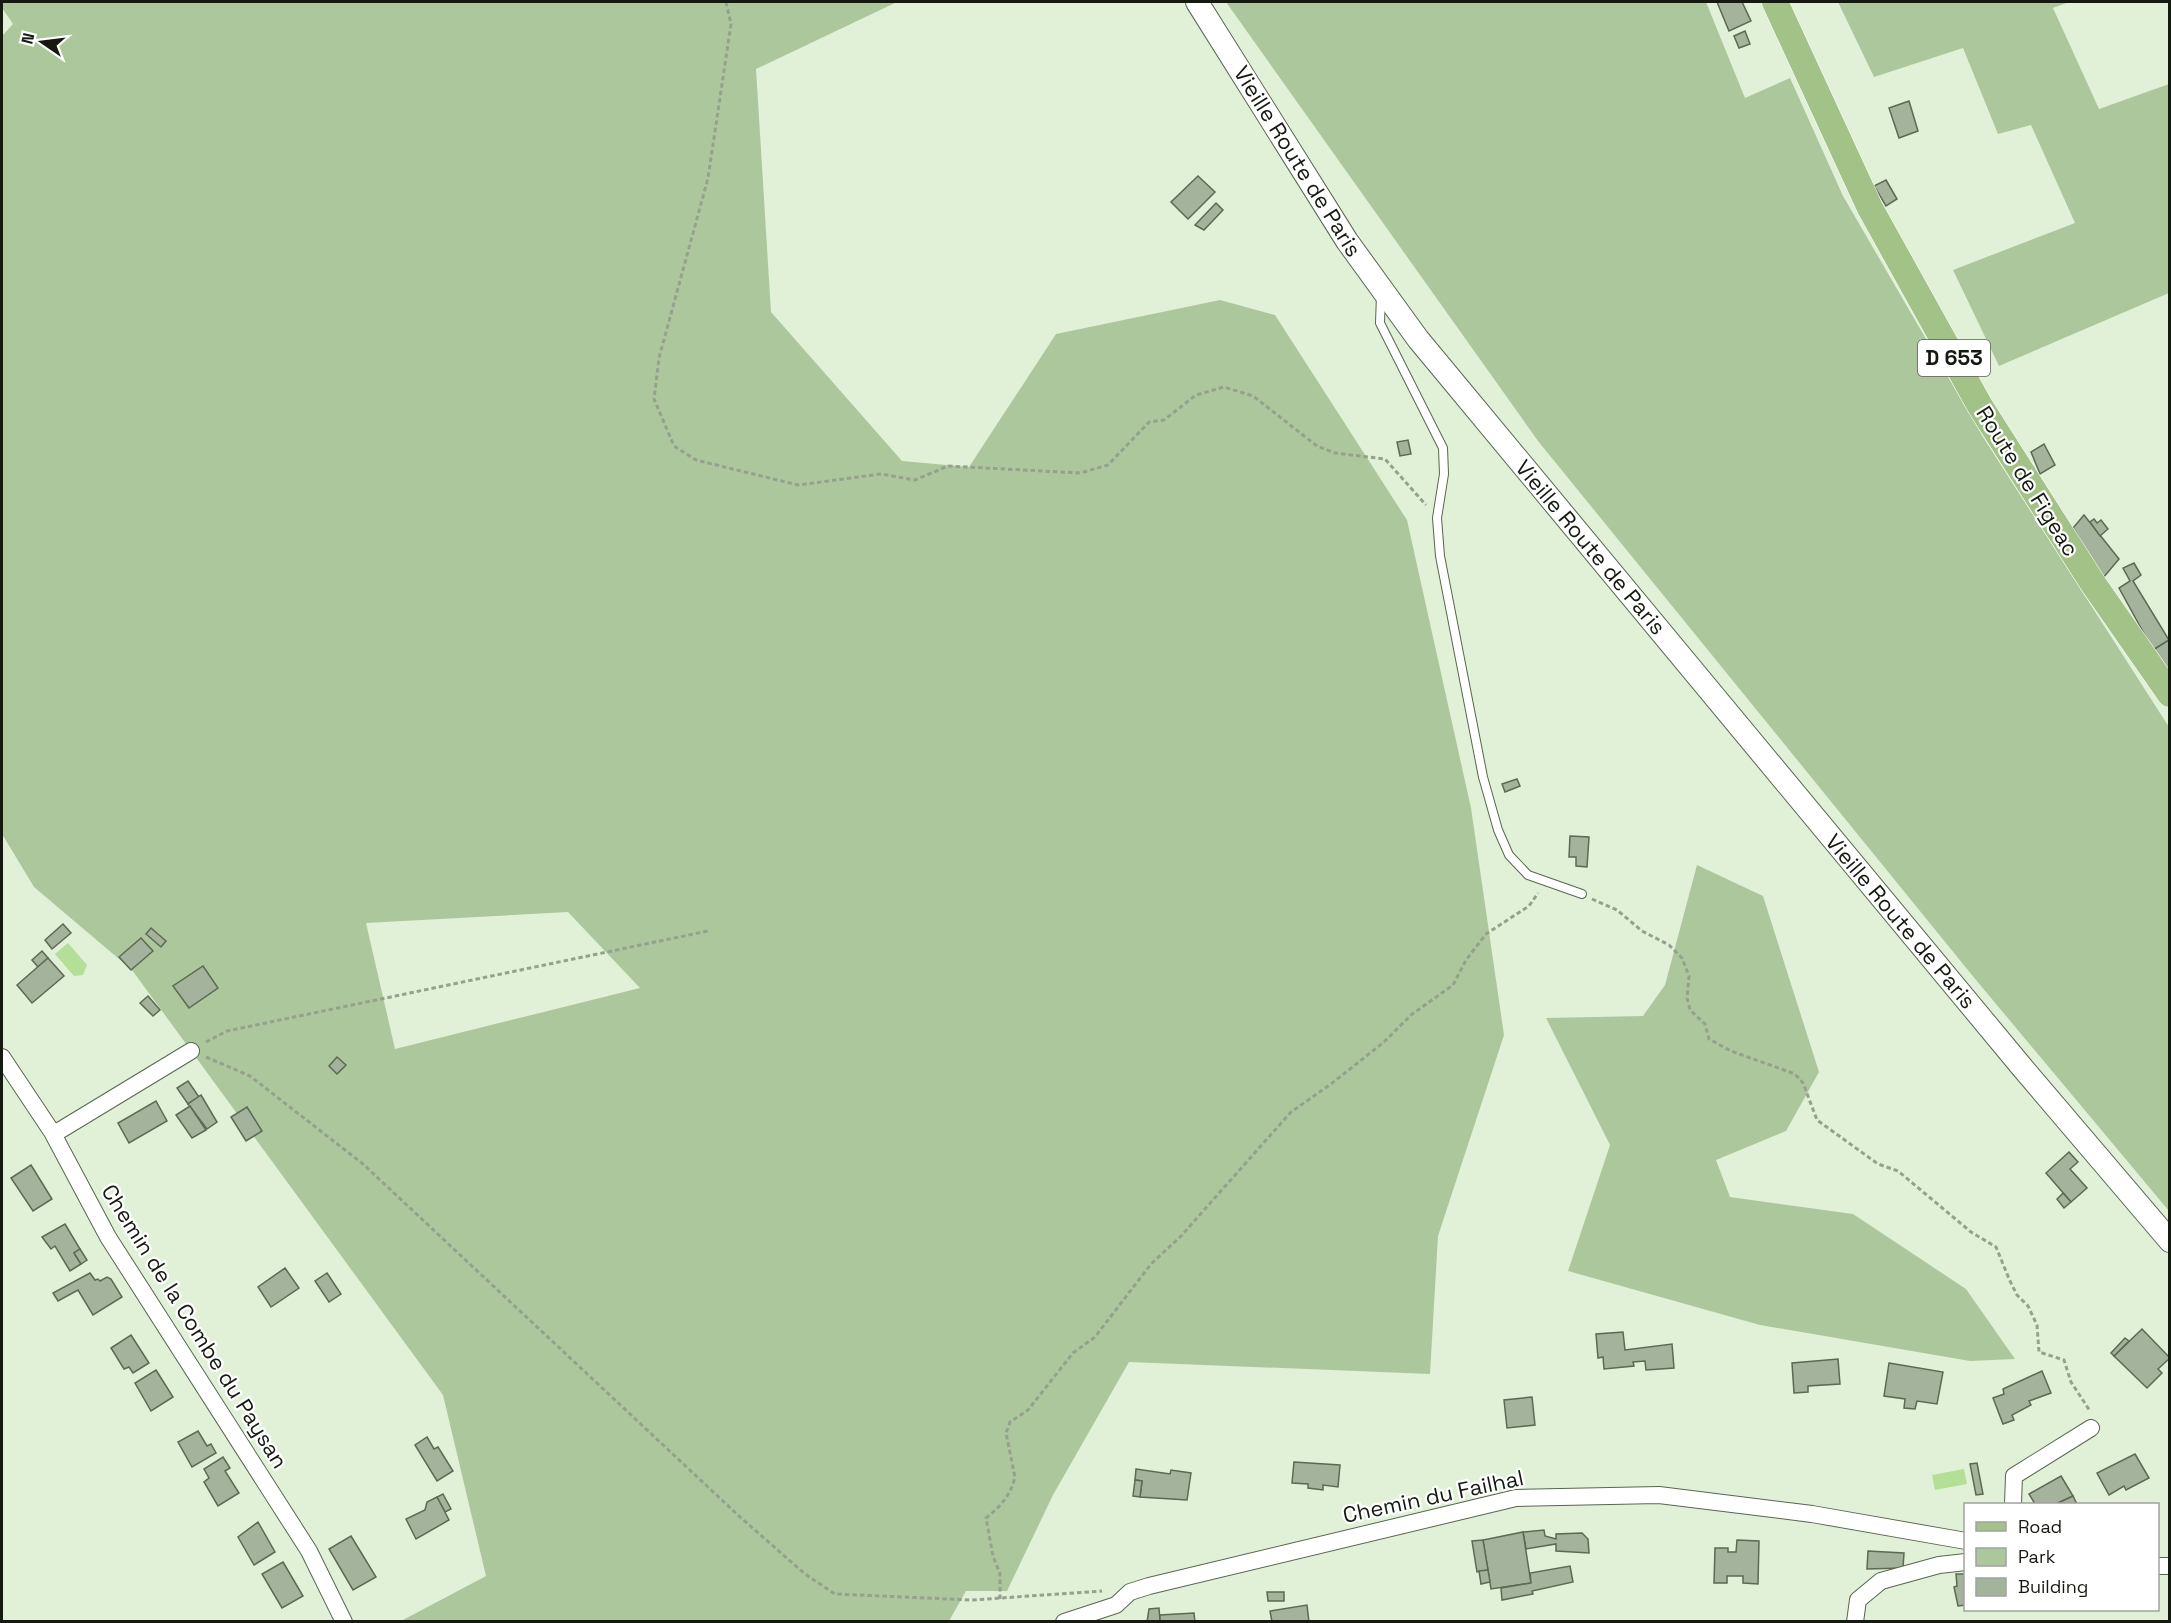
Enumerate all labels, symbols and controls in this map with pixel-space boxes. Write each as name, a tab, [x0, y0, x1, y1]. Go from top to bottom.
north arrow	[12, 12, 72, 72]
text: N	[16, 31, 39, 46]
street label: Vieille Route de Paris	[1228, 60, 1368, 262]
road number: D 653	[1918, 340, 1990, 376]
street label: Route de Figeac	[1971, 401, 2085, 561]
street label: Vieille Route de Paris	[1510, 454, 1672, 640]
street label: Vieille Route de Paris	[1820, 828, 1982, 1014]
street label: Chemin de la Combe du Paysan	[96, 1179, 294, 1473]
street label: Chemin du Failhal	[1340, 1463, 1526, 1529]
legend	[1964, 1503, 2159, 1611]
text: Road	[2018, 1515, 2062, 1538]
text: Park	[2018, 1545, 2056, 1568]
text: Building	[2018, 1575, 2088, 1598]

